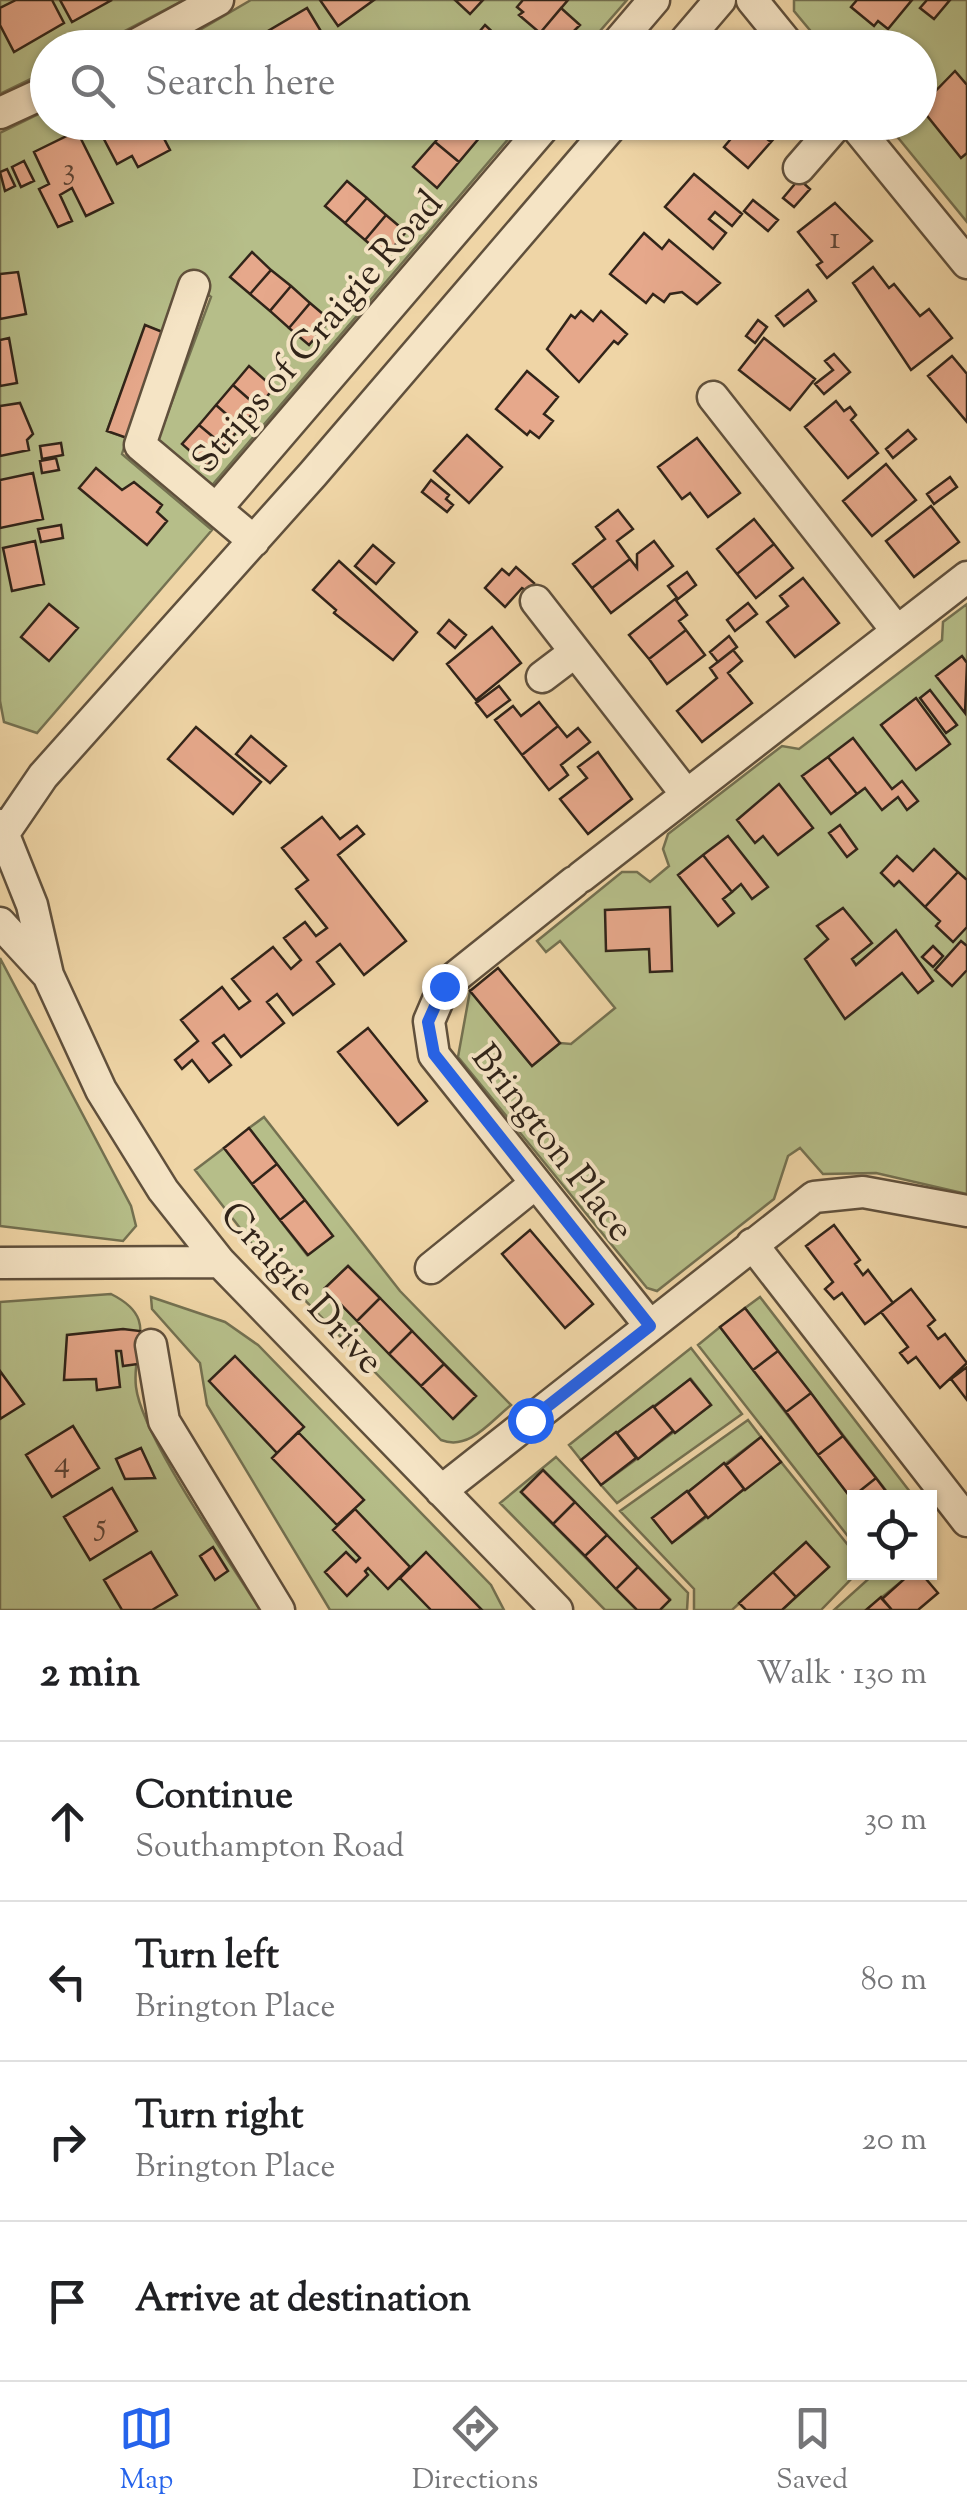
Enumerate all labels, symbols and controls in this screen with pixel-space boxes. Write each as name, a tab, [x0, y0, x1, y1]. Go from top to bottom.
search box	[30, 30, 937, 140]
icon: search	[65, 58, 120, 113]
text: Search here	[145, 58, 336, 112]
house number: 3	[63, 148, 75, 194]
street label: Strips of Craigie Road	[181, 180, 457, 487]
house number: 1	[830, 217, 841, 263]
route end	[422, 964, 468, 1010]
street label: Brington Place	[456, 1034, 645, 1255]
street label: Craigie Drive	[206, 1191, 394, 1388]
route start	[508, 1398, 554, 1444]
house number: 4	[54, 1441, 70, 1487]
map controls	[847, 1490, 937, 1580]
button: locate	[847, 1490, 937, 1580]
house number: 5	[94, 1504, 107, 1550]
text: 2 min	[40, 1645, 140, 1705]
text: Walk · 130 m	[756, 1652, 927, 1698]
text: Continue	[135, 1771, 293, 1825]
icon: ahead	[40, 1794, 95, 1849]
text: 30 m	[864, 1798, 927, 1844]
text: Southampton Road	[135, 1825, 404, 1871]
text: Turn left	[135, 1931, 279, 1985]
icon: left	[40, 1954, 95, 2009]
text: 80 m	[861, 1958, 927, 2004]
text: Brington Place	[135, 1985, 335, 2031]
text: Turn right	[135, 2091, 303, 2145]
icon: right	[40, 2114, 95, 2169]
text: 20 m	[862, 2118, 927, 2164]
text: Brington Place	[135, 2145, 335, 2191]
icon: arrive	[40, 2274, 95, 2329]
text: Arrive at destination	[135, 2274, 471, 2328]
tab: Map	[119, 2401, 174, 2501]
tab: Directions	[412, 2401, 538, 2501]
tab: Saved	[776, 2401, 848, 2501]

